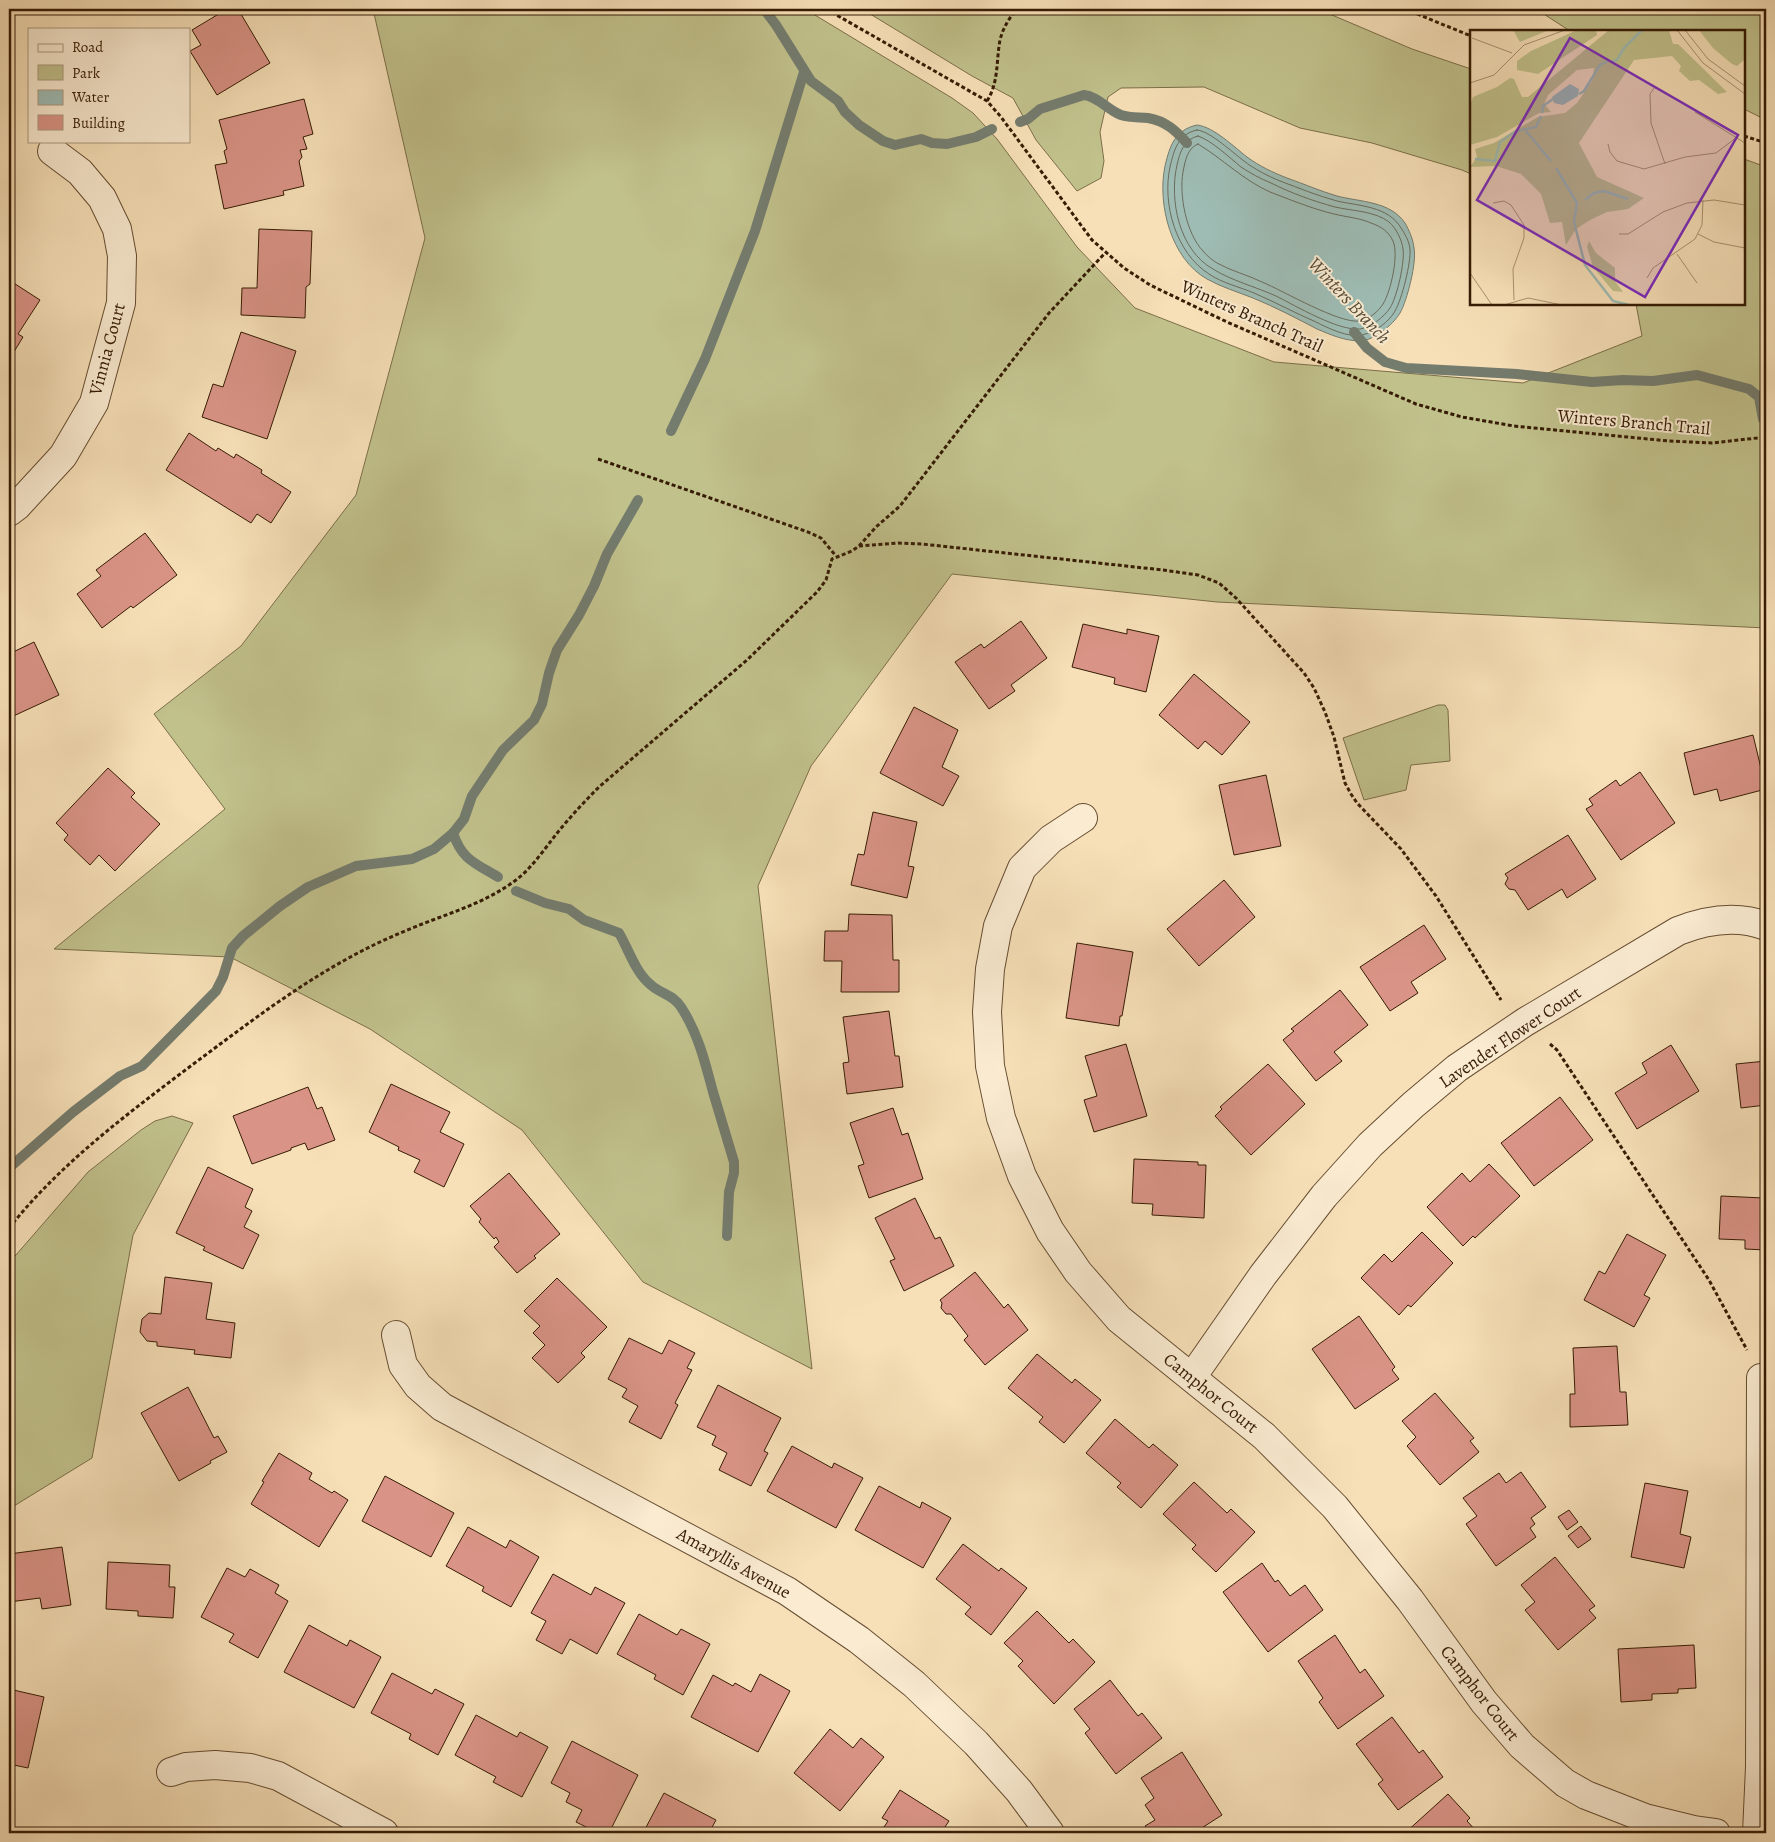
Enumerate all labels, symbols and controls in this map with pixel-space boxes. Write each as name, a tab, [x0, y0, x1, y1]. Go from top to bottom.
legend	[28, 28, 190, 142]
inset map	[1470, 30, 1745, 305]
text: Road	[72, 37, 104, 57]
text: Park	[72, 63, 101, 83]
text: Water	[71, 87, 109, 107]
text: Building	[72, 113, 125, 133]
water label: Winters Branch	[1302, 252, 1396, 350]
street label: Winters Branch Trail	[1176, 274, 1327, 358]
street label: Vinnia Court	[83, 300, 131, 399]
street label: Winters Branch Trail	[1556, 403, 1712, 441]
street label: Lavender Flower Court	[1434, 980, 1586, 1094]
street label: Camphor Court	[1159, 1347, 1264, 1439]
street label: Amaryllis Avenue	[672, 1521, 795, 1604]
street label: Camphor Court	[1435, 1640, 1525, 1746]

